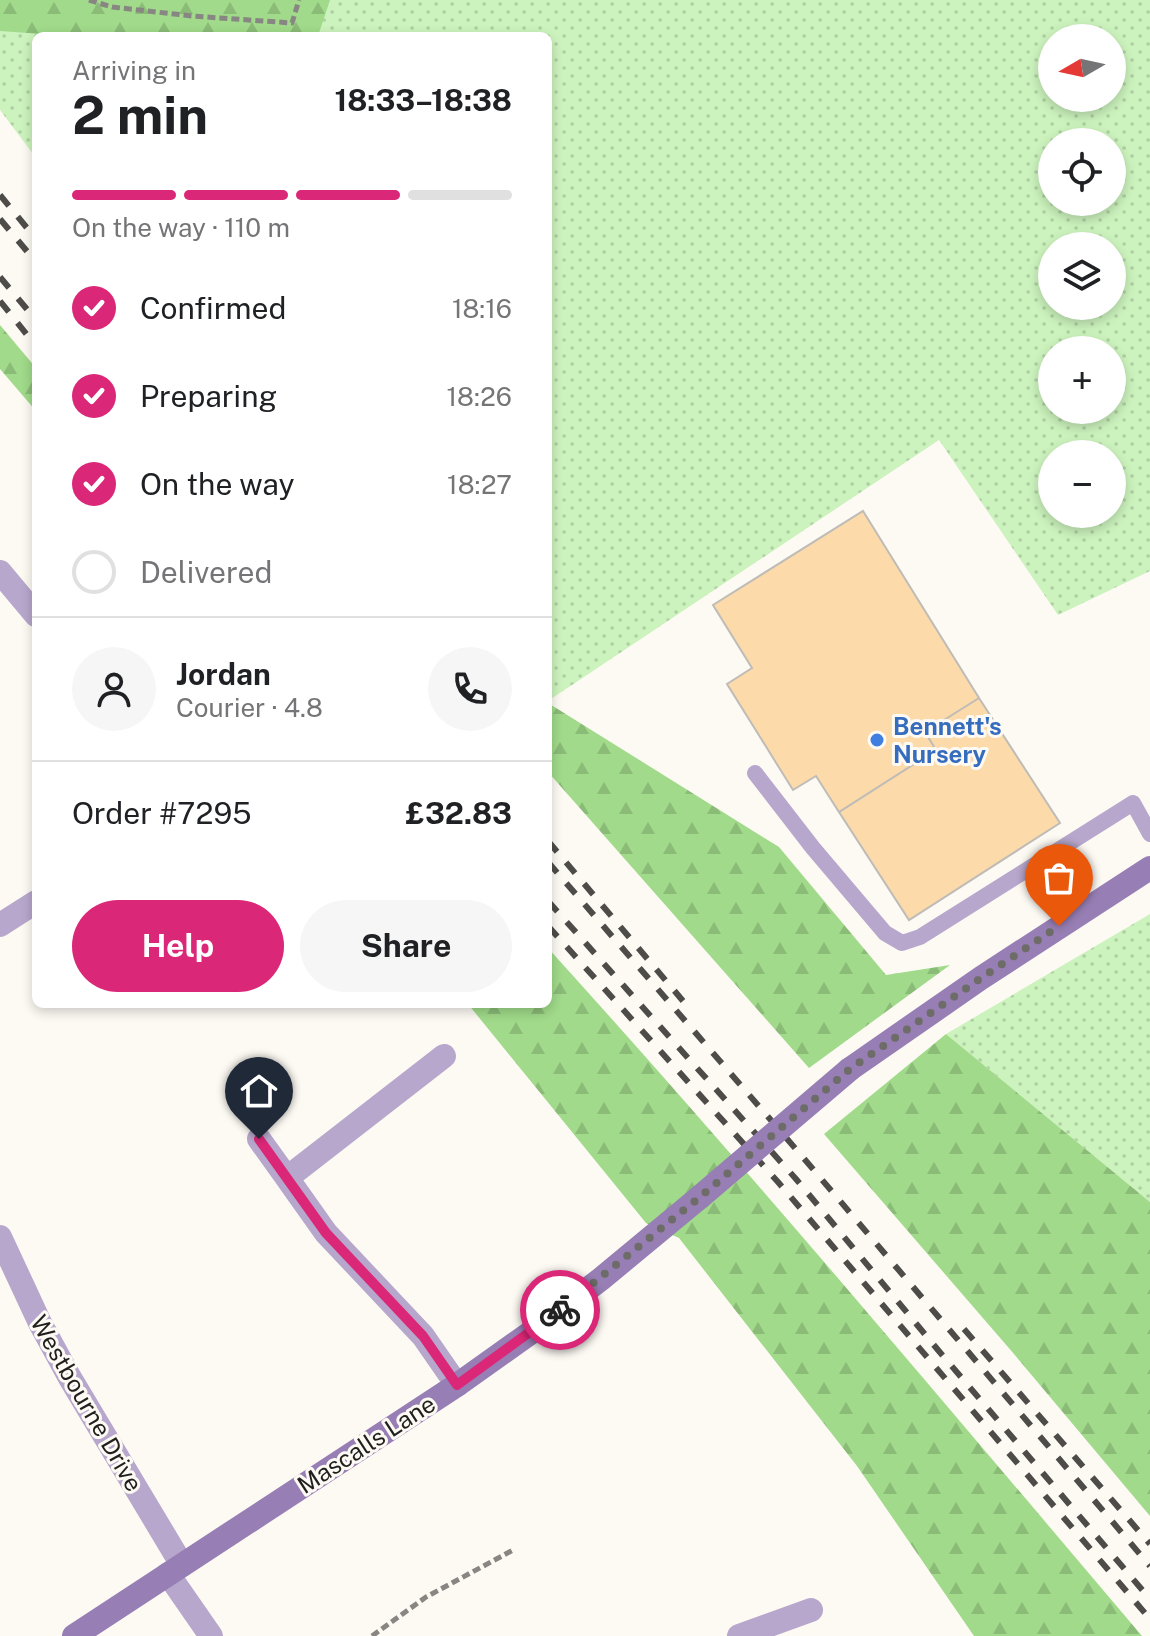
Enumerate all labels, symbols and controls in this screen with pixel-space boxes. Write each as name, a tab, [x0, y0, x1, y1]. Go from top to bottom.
north arrow	[1038, 24, 1126, 112]
map controls	[1038, 24, 1126, 528]
text: Arriving in	[72, 55, 196, 86]
text: 18:33–18:38	[334, 82, 512, 118]
text: 2 min	[72, 85, 208, 146]
button: locate	[1038, 128, 1126, 216]
text: On the way · 110 m	[72, 212, 290, 243]
button: layers	[1038, 232, 1126, 320]
icon: check	[72, 286, 116, 330]
text: Confirmed	[140, 290, 286, 326]
text: 18:16	[452, 293, 512, 324]
button: +	[1038, 336, 1126, 424]
icon: check	[72, 374, 116, 418]
text: Preparing	[140, 378, 277, 414]
text: 18:26	[447, 381, 512, 412]
button: −	[1038, 440, 1126, 528]
icon: check	[72, 462, 116, 506]
text: On the way	[140, 466, 294, 502]
text: 18:27	[447, 469, 512, 500]
text: Delivered	[140, 554, 272, 590]
button: person	[72, 647, 156, 731]
button: phone	[428, 647, 512, 731]
text: Jordan	[176, 656, 271, 692]
text: Courier · 4.8	[176, 692, 323, 723]
place label: Bennett's Nursery	[893, 712, 1002, 768]
marker: Bennett's Nursery	[868, 731, 886, 749]
text: Order #7295	[72, 795, 251, 831]
text: £32.83	[405, 795, 512, 831]
pin	[1025, 844, 1093, 926]
icon: bag	[1037, 856, 1081, 900]
button: Help	[72, 900, 284, 992]
button: Share	[300, 900, 512, 992]
pin	[225, 1057, 293, 1139]
icon: home	[237, 1069, 281, 1113]
courier	[520, 1270, 600, 1350]
icon: bike	[538, 1288, 582, 1332]
street label: Westbourne Drive	[25, 1310, 149, 1496]
street label: Mascalls Lane	[292, 1389, 440, 1499]

